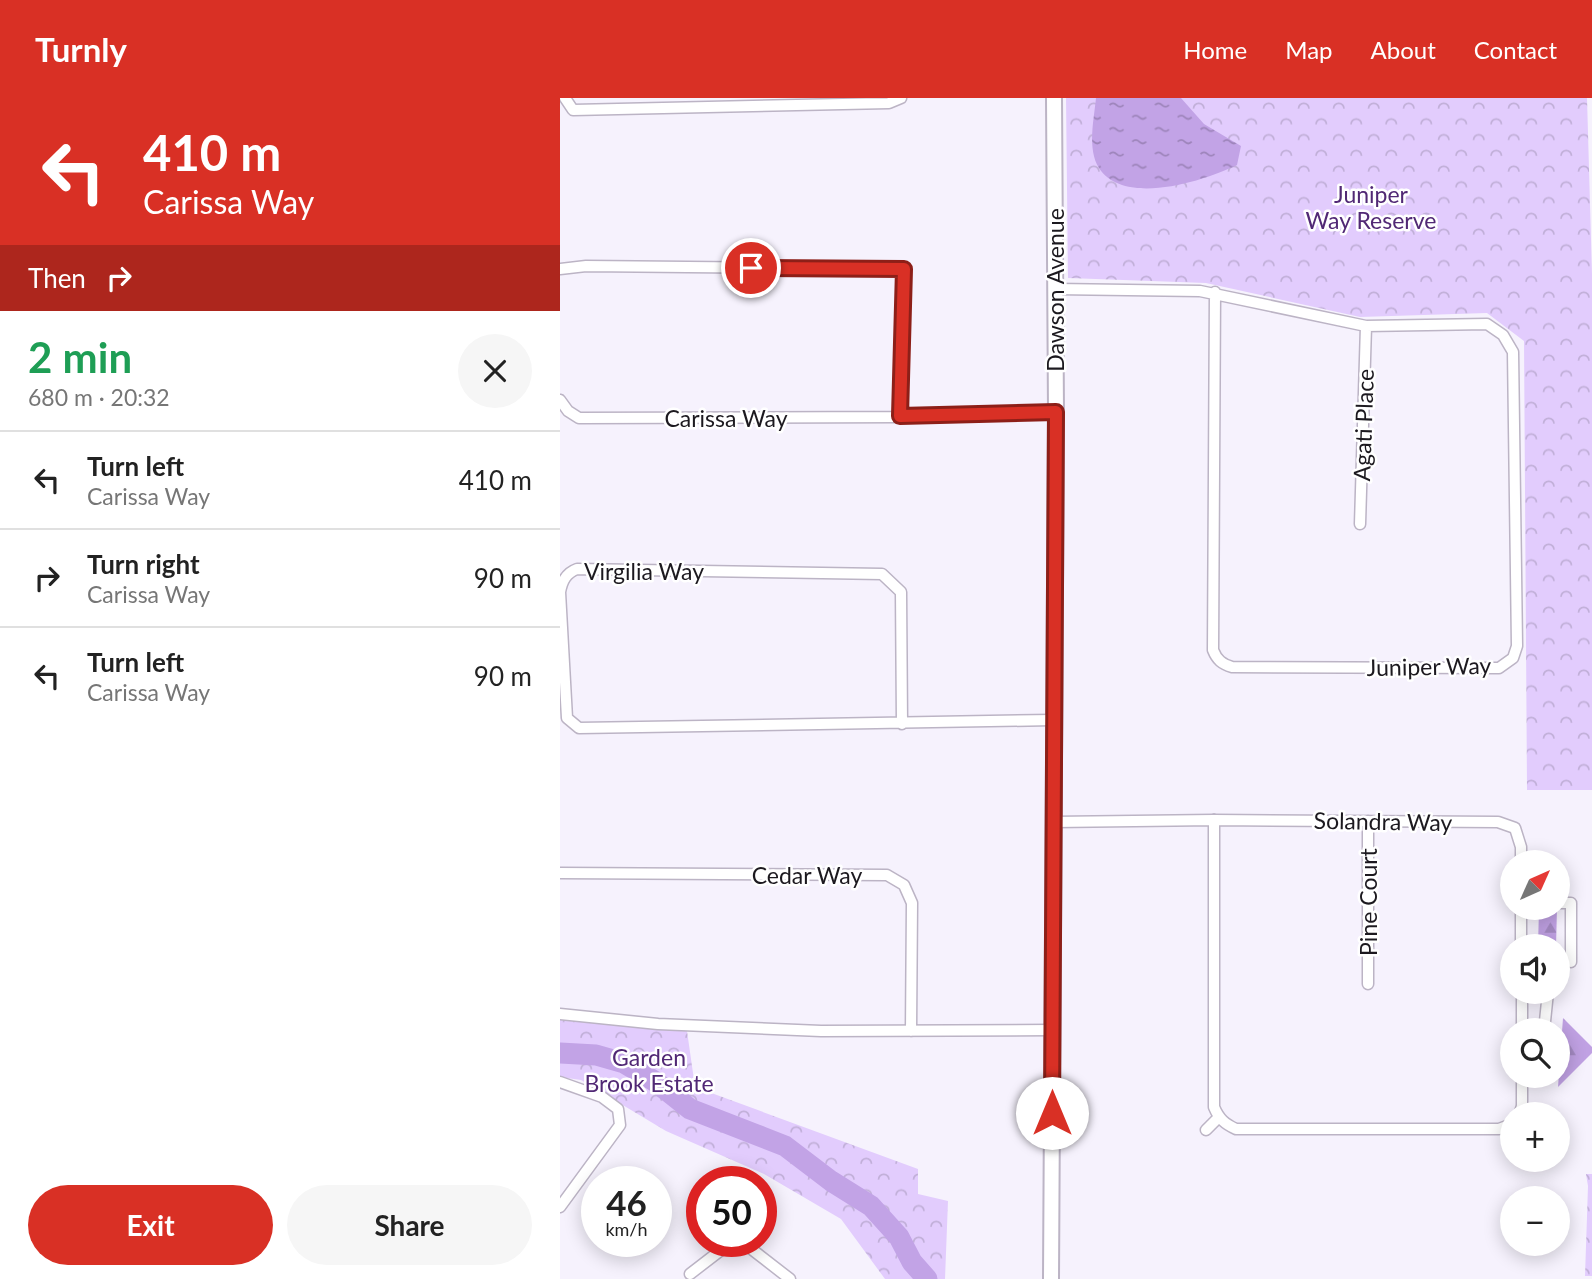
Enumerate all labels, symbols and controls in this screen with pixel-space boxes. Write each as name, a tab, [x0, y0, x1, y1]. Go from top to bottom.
text: Turnly	[35, 29, 127, 69]
text: Home	[1183, 35, 1247, 64]
text: Map	[1285, 35, 1333, 64]
text: About	[1371, 35, 1436, 64]
text: Contact	[1474, 35, 1557, 64]
text: 410 m	[143, 123, 281, 181]
icon: left	[28, 126, 119, 217]
park label: Juniper Way Reserve	[1306, 180, 1436, 234]
text: Carissa Way	[143, 182, 314, 221]
street label: Dawson Avenue	[1041, 208, 1069, 372]
pin	[721, 238, 781, 298]
icon: arrive	[732, 249, 770, 287]
icon: right	[100, 259, 138, 297]
text: Then	[28, 262, 86, 294]
text: 2 min	[28, 332, 132, 382]
button: close	[458, 334, 532, 408]
street label: Agati Place	[1347, 368, 1379, 482]
text: 680 m · 20:32	[28, 383, 170, 411]
street label: Carissa Way	[664, 404, 788, 432]
text: Turn left	[87, 450, 184, 482]
icon: left	[28, 461, 66, 499]
text: 410 m	[459, 464, 532, 496]
text: Carissa Way	[87, 482, 210, 510]
text: Turn right	[87, 548, 200, 580]
street label: Virgilia Way	[584, 557, 704, 585]
icon: right	[28, 559, 66, 597]
text: 90 m	[474, 562, 532, 594]
text: Carissa Way	[87, 580, 210, 608]
text: Turn left	[87, 646, 184, 678]
street label: Juniper Way	[1366, 651, 1492, 681]
icon: left	[28, 657, 66, 695]
text: 90 m	[474, 660, 532, 692]
text: Carissa Way	[87, 678, 210, 706]
street label: Solandra Way	[1313, 806, 1453, 836]
street label: Pine Court	[1354, 847, 1382, 956]
north arrow	[1500, 850, 1570, 920]
map controls	[1500, 850, 1570, 1256]
street label: Cedar Way	[752, 861, 862, 889]
button: sound	[1500, 934, 1570, 1004]
button: search	[1500, 1018, 1570, 1088]
park label: Garden Brook Estate	[584, 1043, 714, 1097]
position arrow	[1015, 1076, 1089, 1150]
button: +	[1500, 1102, 1570, 1172]
speed limit sign: 50	[686, 1166, 777, 1257]
text: 46	[606, 1181, 647, 1223]
button: Exit	[28, 1185, 273, 1265]
button: Share	[287, 1185, 532, 1265]
button: −	[1500, 1186, 1570, 1256]
text: km/h	[605, 1218, 648, 1240]

